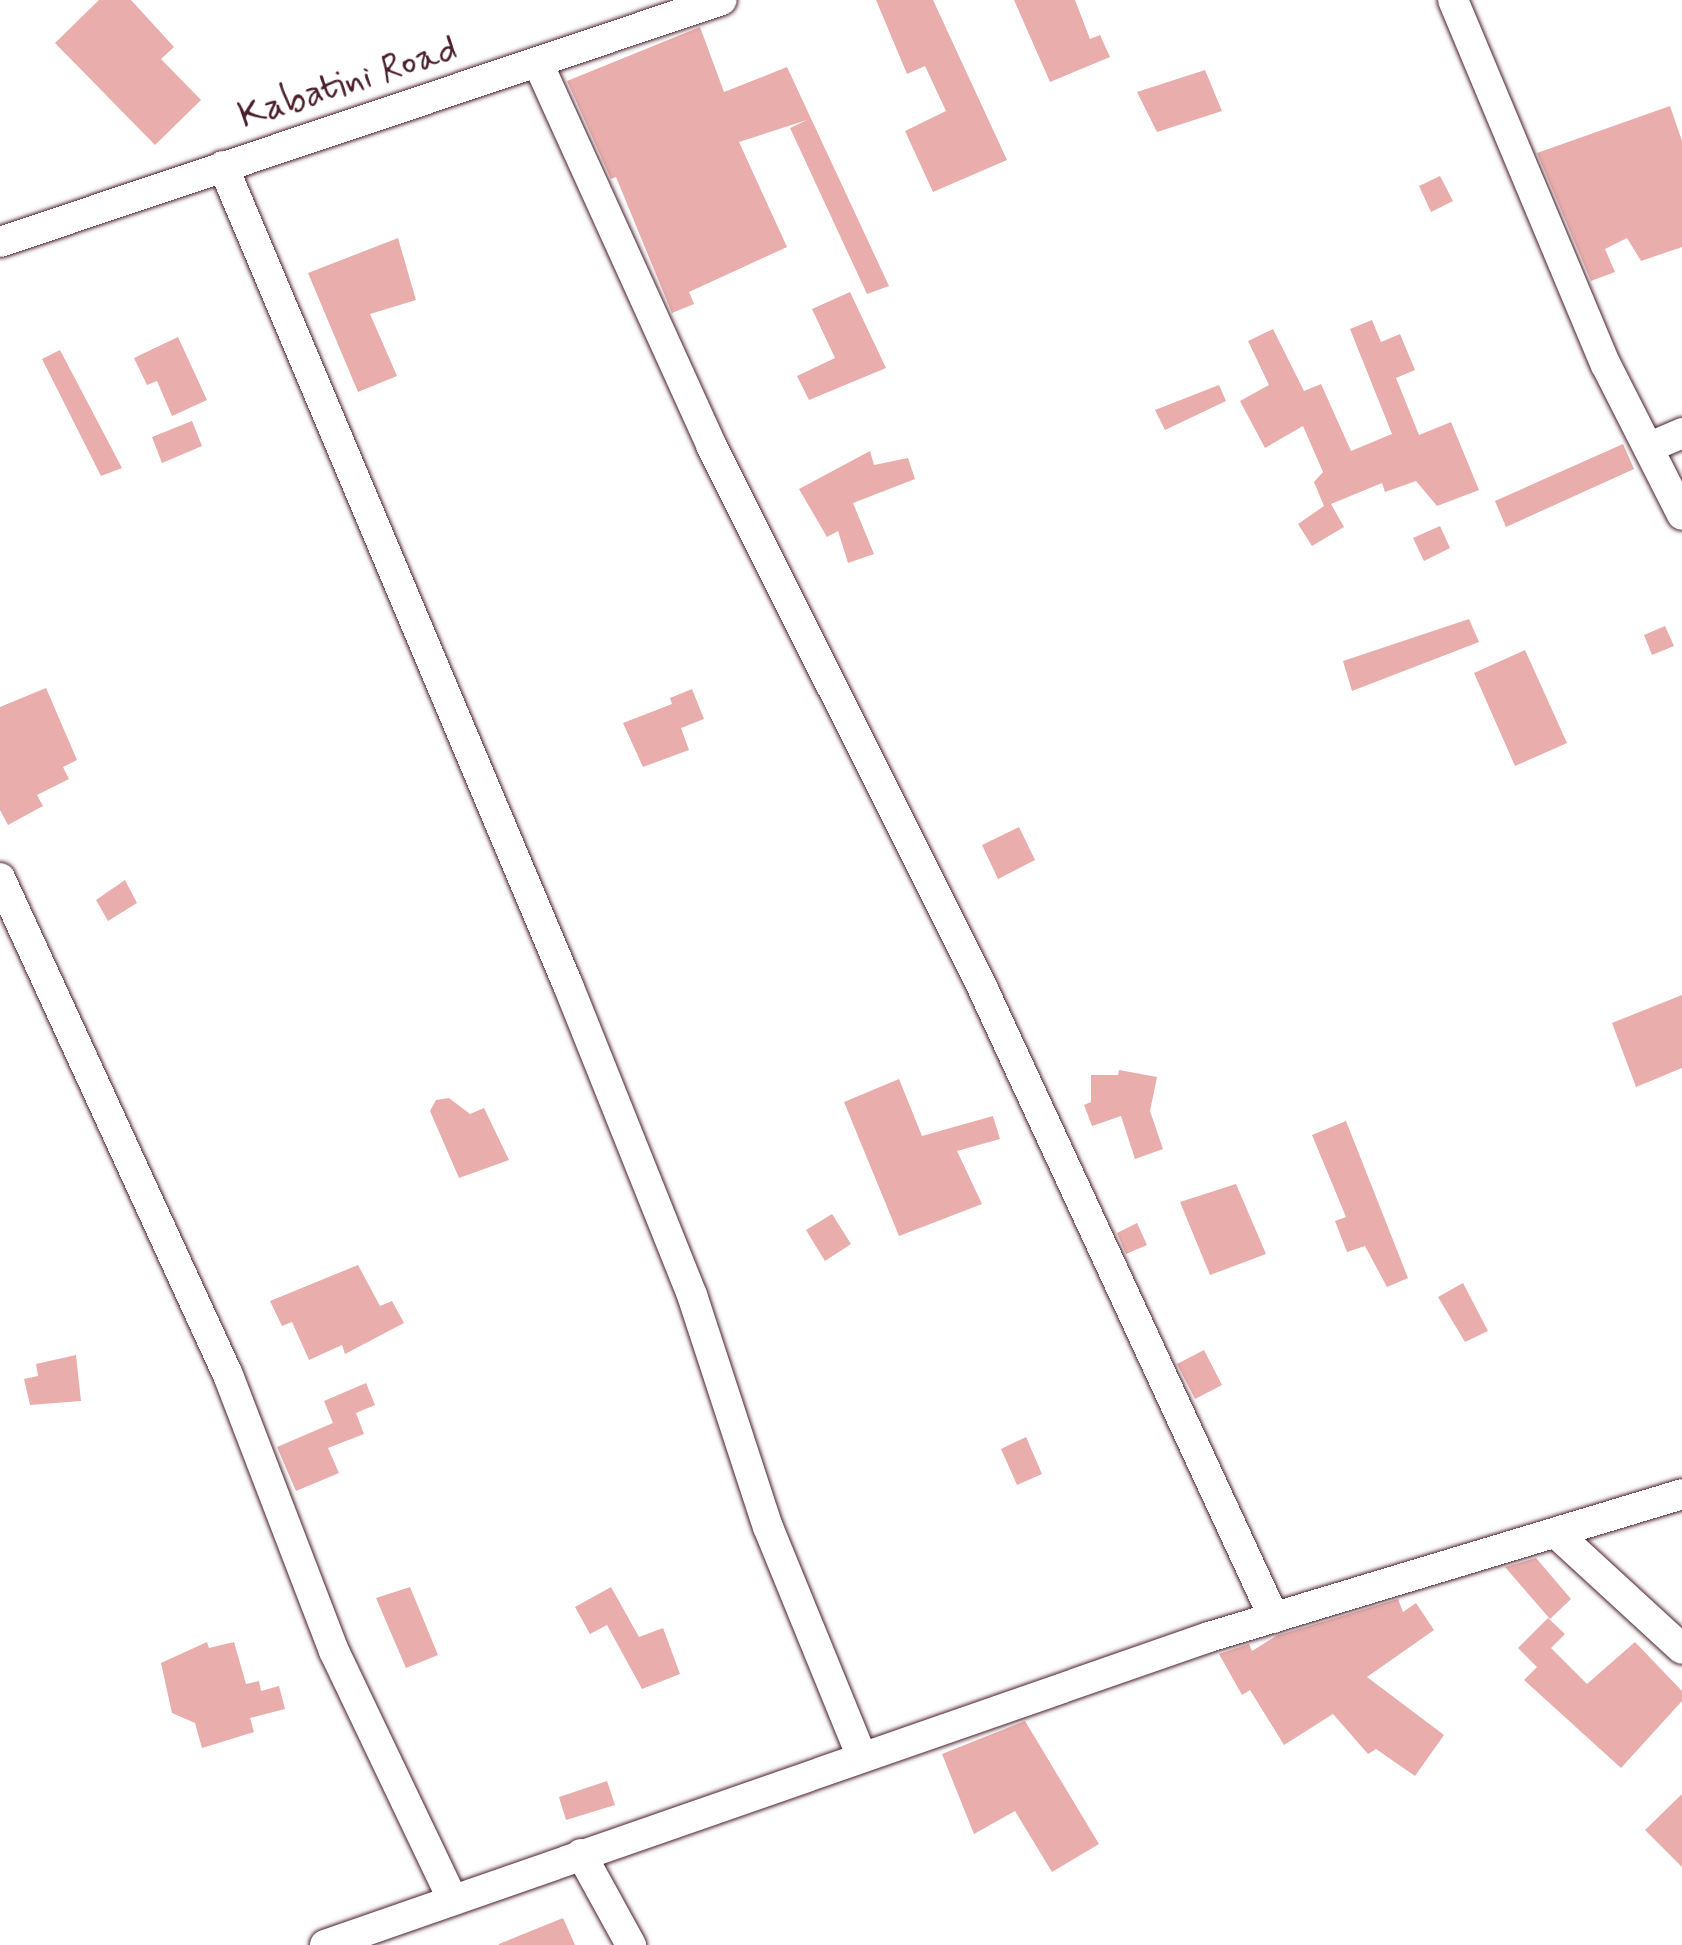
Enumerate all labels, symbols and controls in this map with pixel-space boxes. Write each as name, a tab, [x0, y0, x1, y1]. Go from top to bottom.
street label: Kabatini Road	[234, 27, 462, 139]

